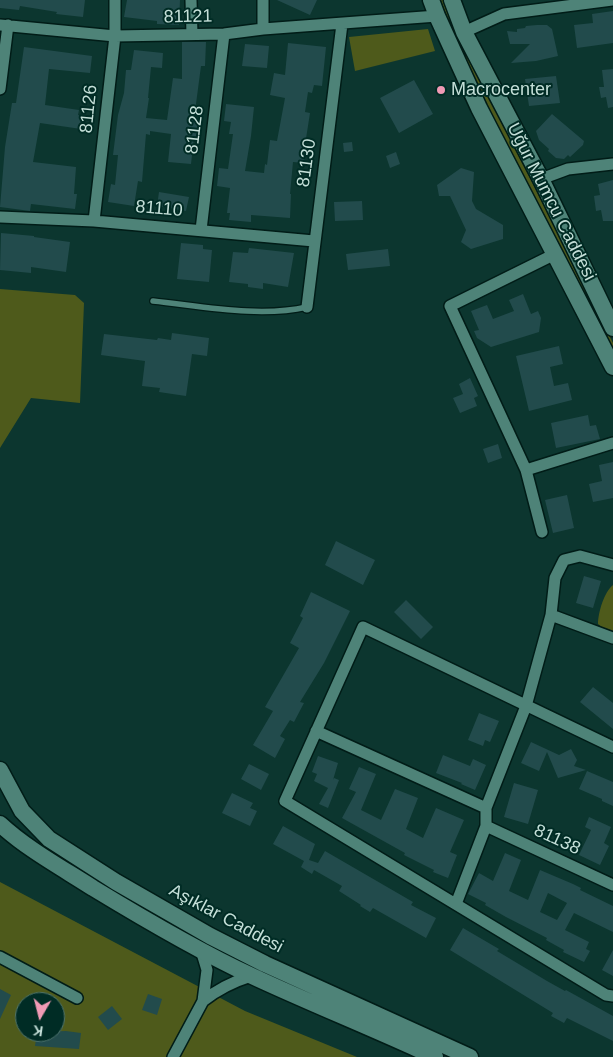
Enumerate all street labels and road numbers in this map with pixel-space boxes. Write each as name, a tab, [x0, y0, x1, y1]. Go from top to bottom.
street label: 81121	[163, 6, 213, 28]
street label: 81126	[76, 84, 102, 134]
street label: 81128	[181, 105, 209, 155]
street label: Uğur Mumcu Caddesi	[502, 120, 600, 284]
street label: 81130	[293, 137, 321, 189]
street label: 81110	[134, 196, 184, 222]
street label: 81138	[530, 820, 584, 860]
street label: Aşıklar Caddesi	[165, 880, 287, 958]

